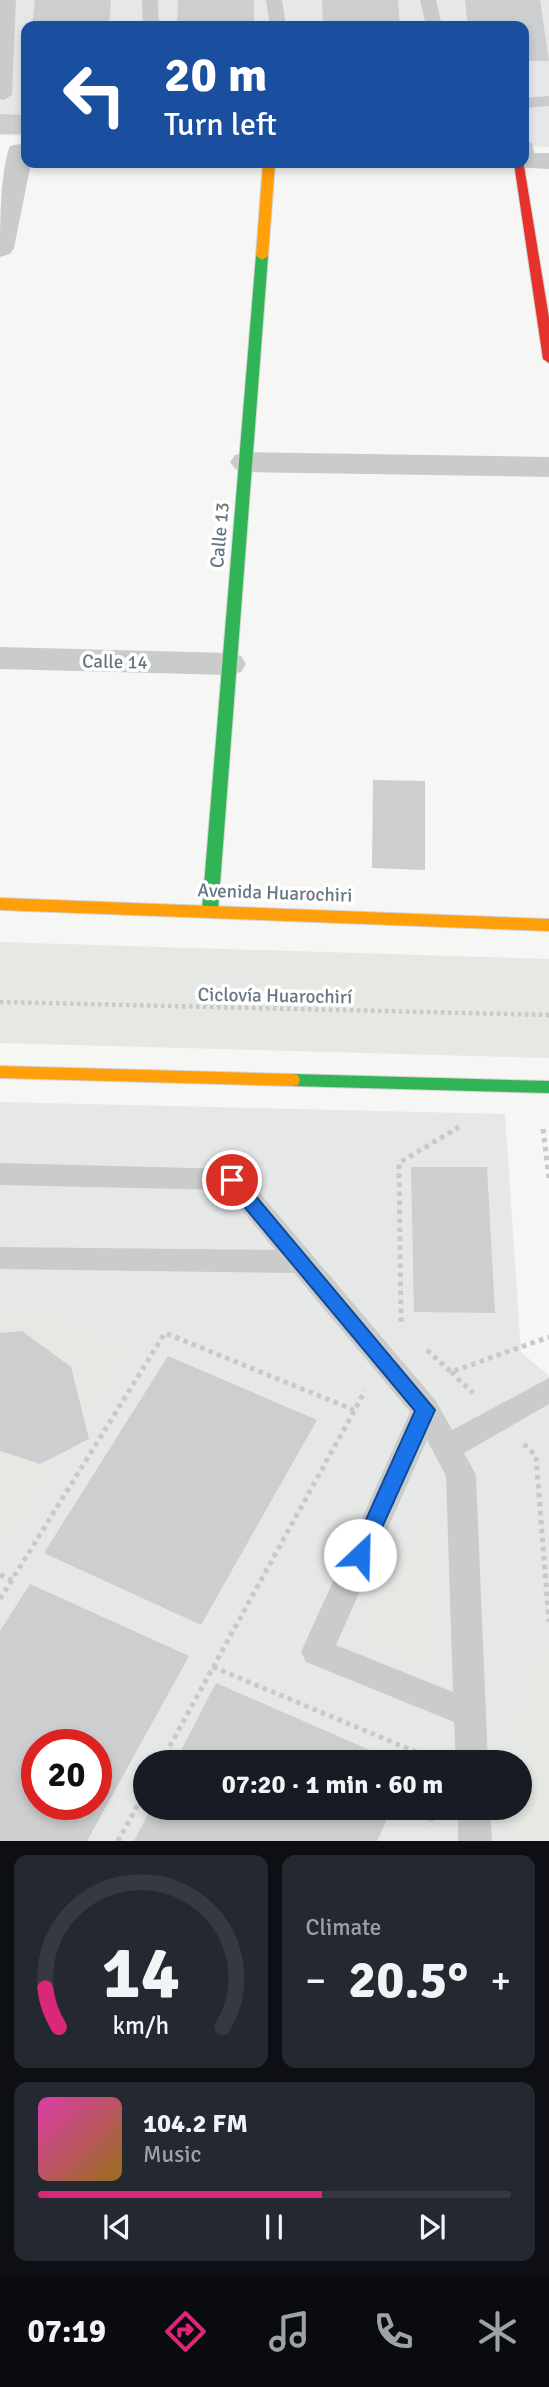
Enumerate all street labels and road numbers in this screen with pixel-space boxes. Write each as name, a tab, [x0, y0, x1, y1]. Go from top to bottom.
street label: Calle 13	[205, 501, 235, 569]
street label: Calle 14	[82, 649, 148, 675]
street label: Avenida Huarochiri	[197, 878, 353, 908]
street label: Ciclovía Huarochirí	[197, 983, 353, 1009]

